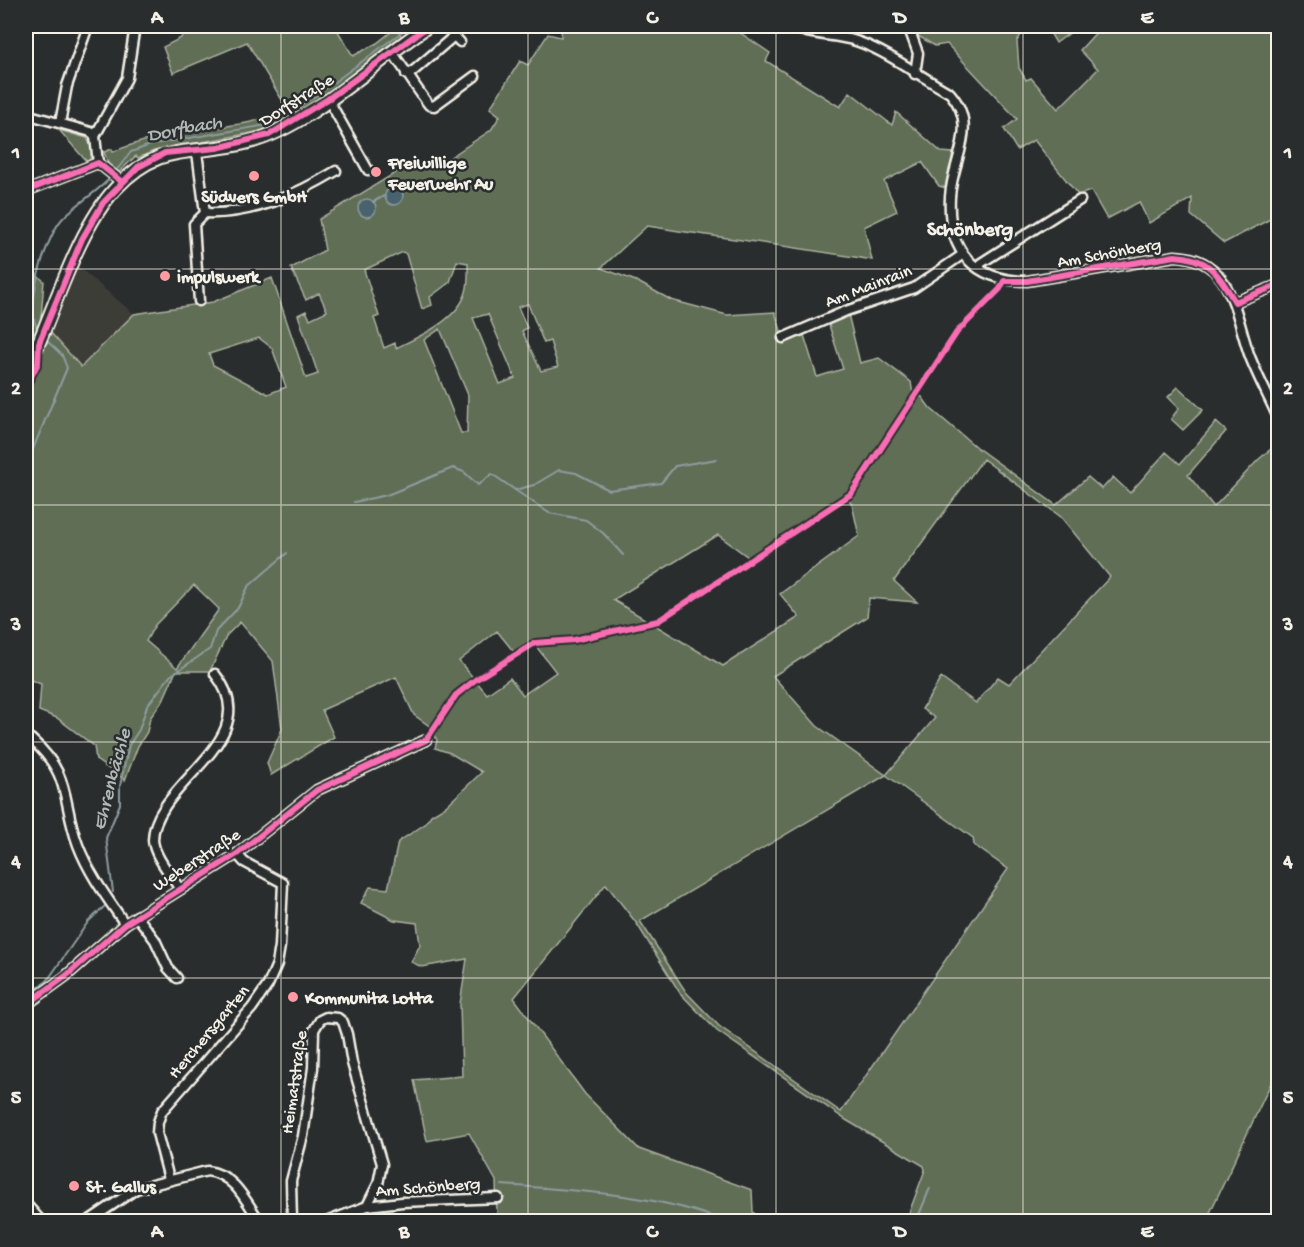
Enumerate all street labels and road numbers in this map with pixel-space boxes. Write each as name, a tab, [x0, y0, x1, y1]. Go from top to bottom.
street label: Dorfstraße	[255, 70, 339, 133]
street label: Am Schönberg	[1056, 235, 1163, 274]
street label: Am Mainrain	[822, 261, 916, 314]
street label: Weberstraße	[150, 825, 246, 897]
street label: Herchersgarten	[165, 981, 255, 1084]
street label: Heimatstraße	[278, 1029, 313, 1135]
street label: Am Schönberg	[375, 1174, 481, 1203]

